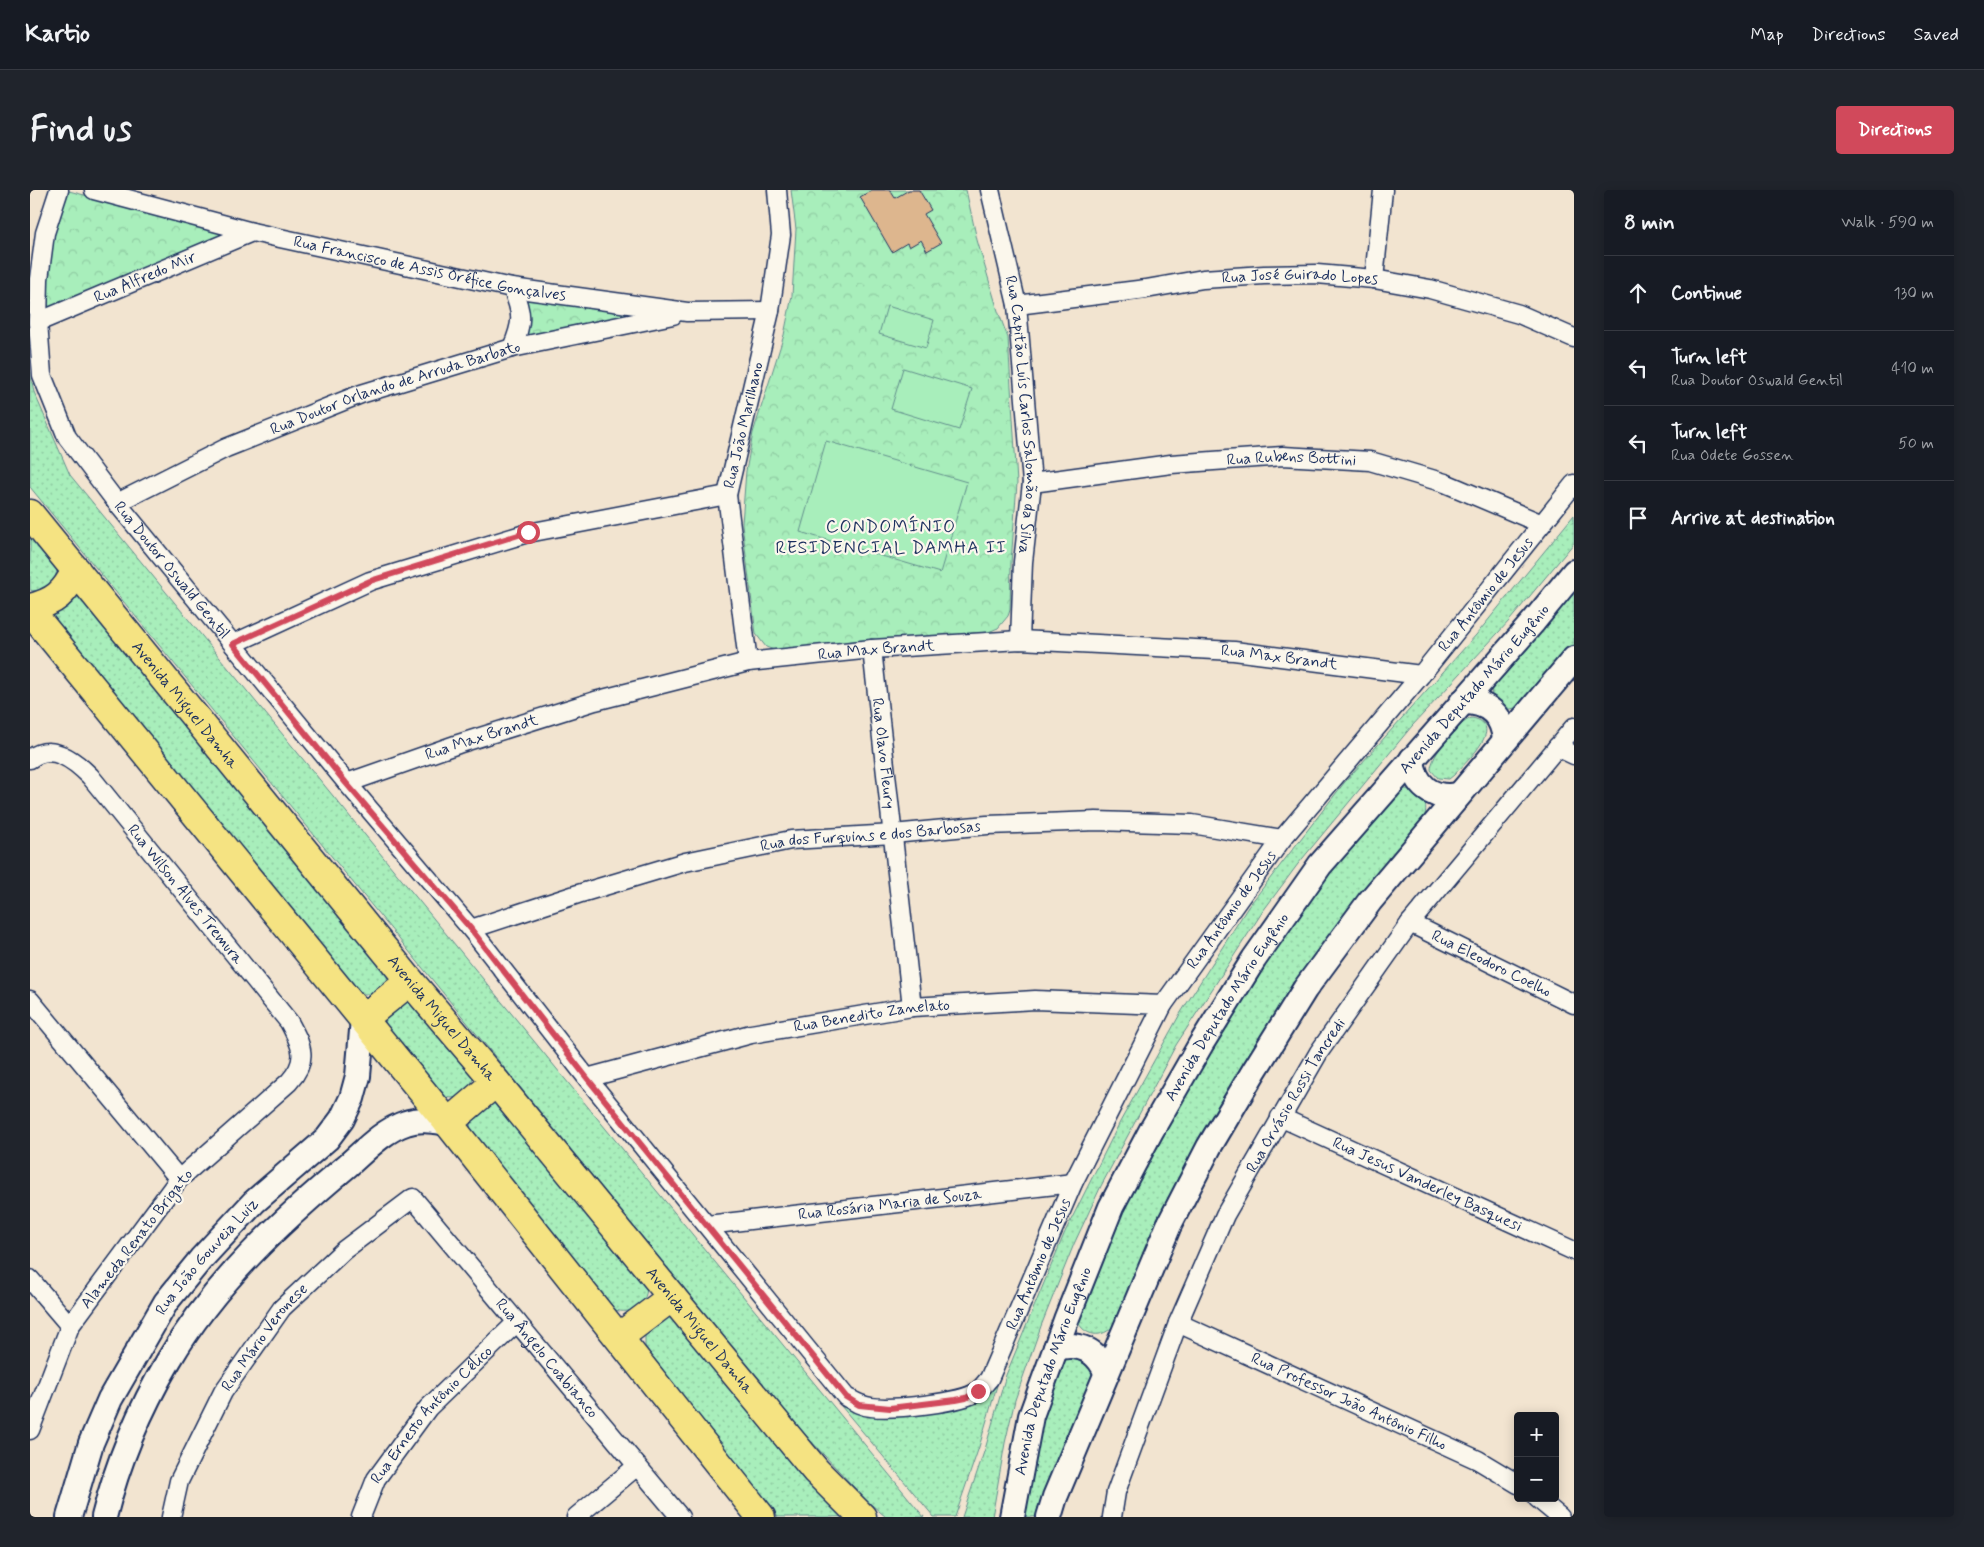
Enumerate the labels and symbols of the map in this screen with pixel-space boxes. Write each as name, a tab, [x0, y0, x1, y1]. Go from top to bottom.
street label: Rua Francisco de Assis Oréfice Gonçalves	[292, 231, 567, 306]
street label: Rua Alfredo Mir	[91, 246, 200, 308]
street label: Rua José Guirado Lopes	[1221, 263, 1380, 290]
street label: Rua Capitão Luís Carlos Salomão da Silva	[1000, 273, 1043, 555]
street label: Rua Doutor Orlando de Arruda Barbato	[267, 336, 522, 440]
street label: Rua João Marilhano	[718, 360, 768, 491]
street label: Rua Rubens Bottini	[1226, 445, 1357, 471]
street label: Rua Doutor Oswald Gentil	[109, 497, 235, 643]
district label: CONDOMÍNIO RESIDENCIAL DAMHA II	[775, 515, 1007, 560]
route start	[517, 521, 540, 544]
street label: Rua Antômio de Jesus	[1433, 533, 1538, 656]
street label: Avenida Deputado Mário Eugênio	[1394, 600, 1554, 778]
street label: Rua Max Brandt	[817, 635, 936, 665]
street label: Avenida Miguel Damha	[127, 637, 244, 773]
street label: Rua Max Brandt	[1220, 640, 1339, 675]
street label: Rua Olavo Fleury	[867, 697, 900, 810]
street label: Rua Max Brandt	[422, 709, 541, 765]
street label: Rua dos Furquins e dos Barbosas	[758, 815, 981, 857]
street label: Rua Wilson Alves Tremura	[123, 820, 249, 969]
street label: Rua Antômio de Jesus	[1182, 846, 1281, 973]
street label: Avenida Deputado Mário Eugênio	[1160, 908, 1294, 1105]
street label: Rua Eleodoro Coelho	[1428, 925, 1555, 1002]
street label: Avenida Miguel Damha	[383, 951, 501, 1086]
street label: Rua Benedito Zanelato	[792, 994, 951, 1037]
street label: Rua Orvásio Rossi Tancredi	[1241, 1014, 1350, 1177]
street label: Rua Jesus Vanderley Basquesi	[1329, 1132, 1526, 1237]
street label: Alameda Renato Brigato	[76, 1165, 199, 1314]
street label: Rua Rosária Maria de Souza	[797, 1183, 983, 1225]
street label: Rua João Gouveia Luiz	[150, 1193, 263, 1319]
street label: Rua Antômio de Jesus	[1001, 1195, 1076, 1333]
street label: Avenida Miguel Damha	[641, 1263, 759, 1399]
street label: Avenida Deputado Mário Eugênio	[1010, 1264, 1097, 1477]
street label: Rua Mário Veronese	[216, 1279, 312, 1395]
street label: Rua Ângelo Coabianco	[491, 1294, 603, 1423]
street label: Rua Ernesto Antônio Célico	[365, 1341, 497, 1488]
street label: Rua Professor João Antônio Filho	[1248, 1347, 1450, 1455]
route end	[967, 1380, 990, 1403]

